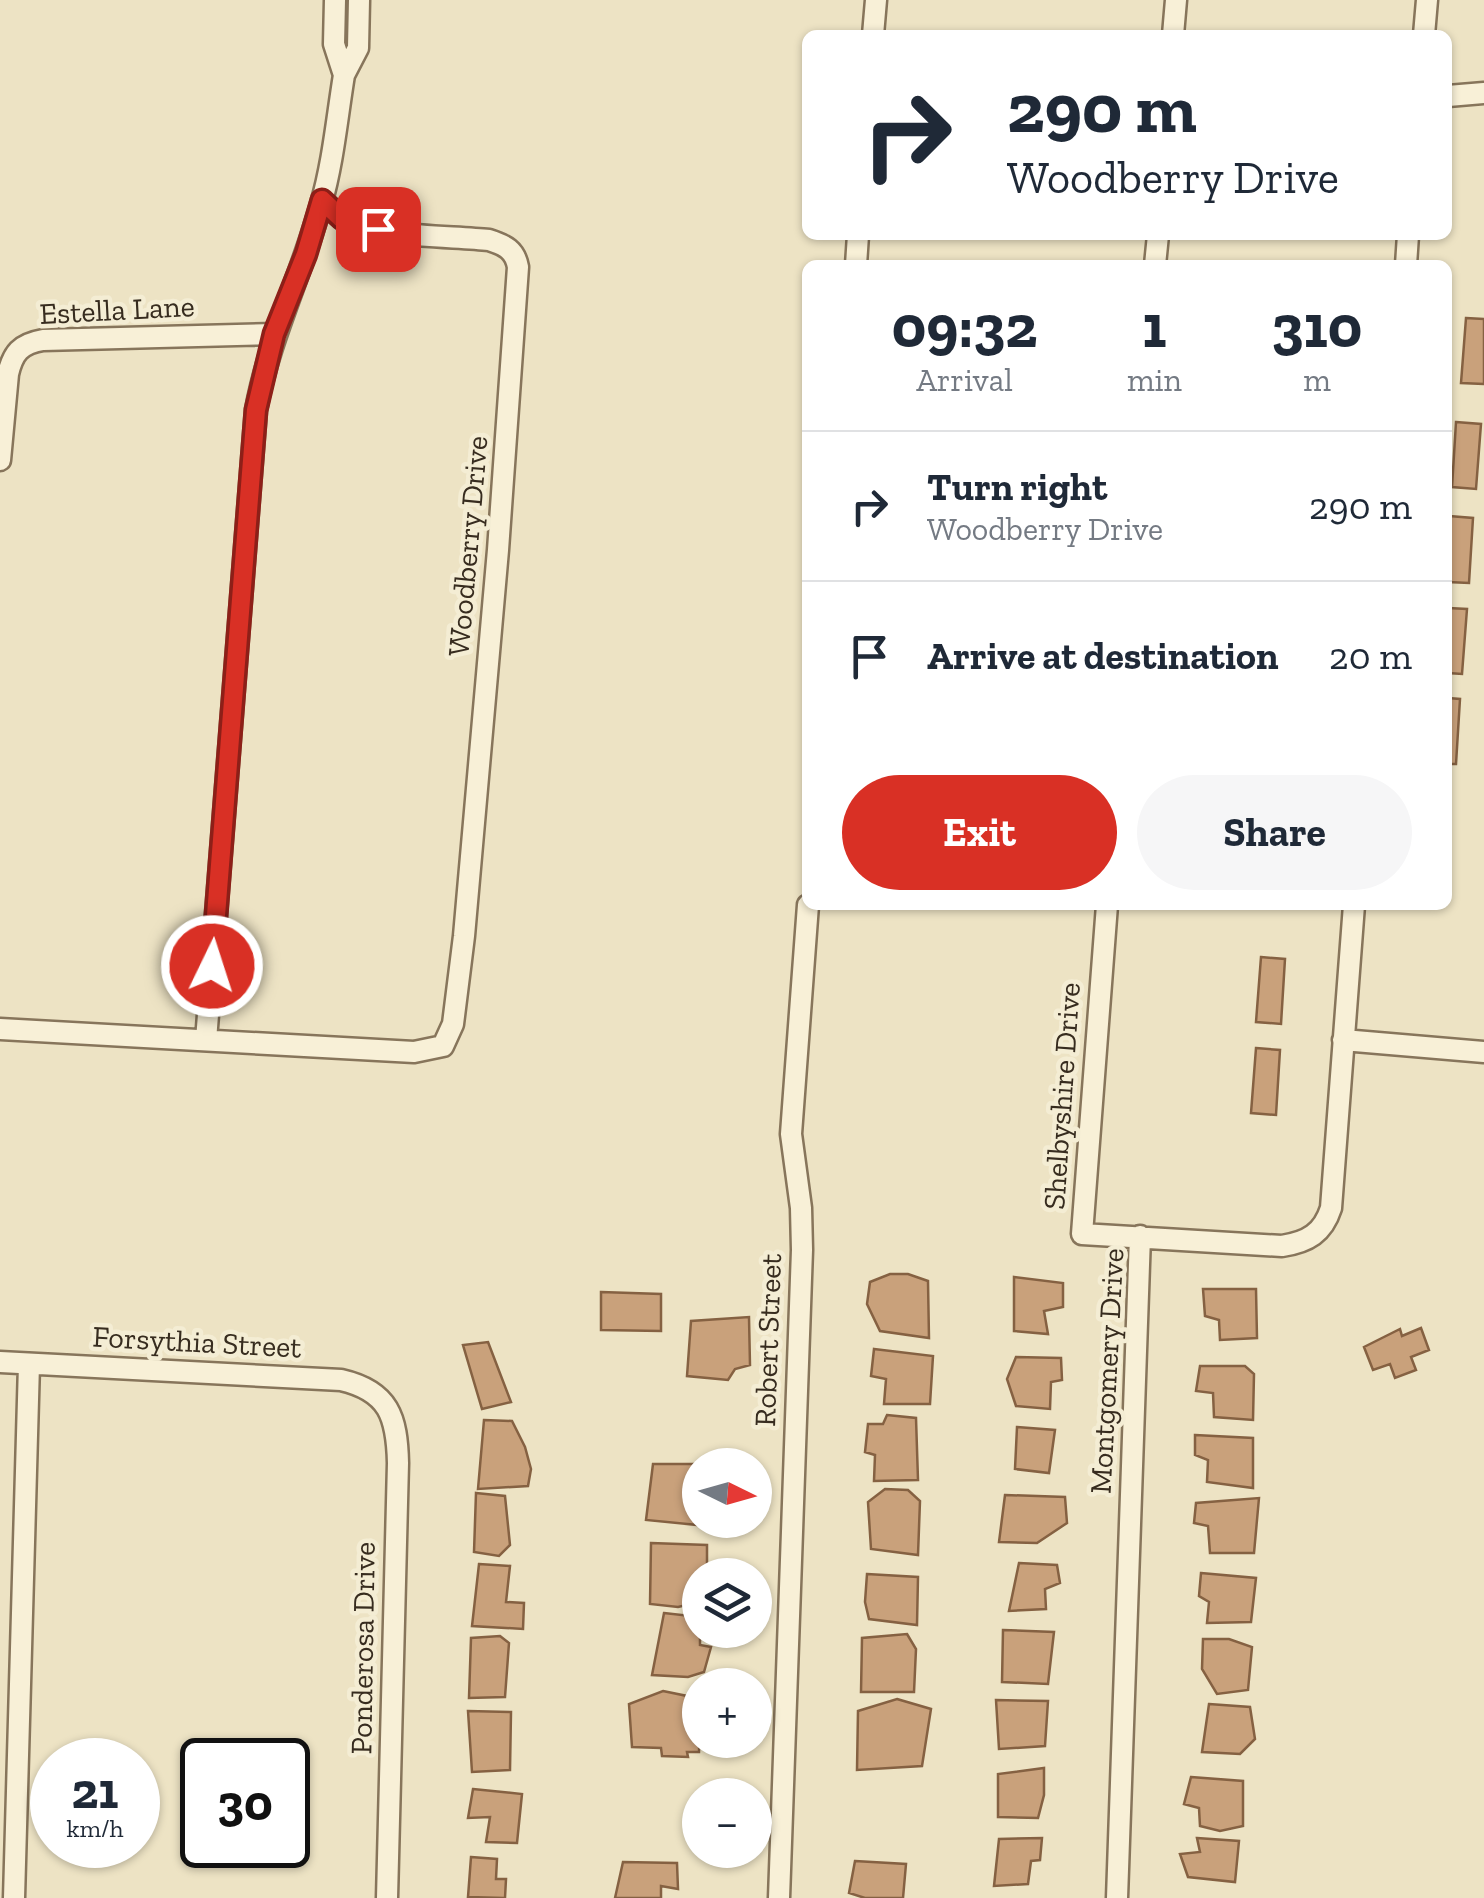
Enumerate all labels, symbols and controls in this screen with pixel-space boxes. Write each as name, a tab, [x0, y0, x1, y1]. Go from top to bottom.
text: 290 m	[1007, 66, 1197, 150]
icon: right	[842, 70, 972, 200]
text: Woodberry Drive	[1007, 151, 1339, 205]
pin	[336, 187, 421, 272]
icon: arrive	[351, 202, 406, 257]
street label: Estella Lane	[38, 288, 196, 332]
text: 09:32	[892, 290, 1037, 362]
text: 1	[1142, 290, 1167, 362]
text: 310	[1272, 290, 1362, 362]
text: Arrival	[916, 361, 1013, 399]
text: min	[1127, 361, 1182, 399]
text: m	[1303, 361, 1331, 399]
street label: Woodberry Drive	[440, 434, 496, 658]
text: Turn right	[927, 464, 1107, 510]
icon: right	[842, 479, 897, 534]
text: 290 m	[1309, 483, 1412, 529]
text: Woodberry Drive	[927, 510, 1163, 548]
icon: arrive	[842, 629, 897, 684]
text: Arrive at destination	[927, 633, 1278, 679]
text: 20 m	[1329, 633, 1412, 679]
button: Exit	[842, 775, 1117, 890]
button: Share	[1137, 775, 1412, 890]
position arrow	[160, 914, 264, 1018]
street label: Shelbyshire Drive	[1036, 981, 1088, 1211]
street label: Montgomery Drive	[1083, 1247, 1131, 1495]
street label: Robert Street	[747, 1253, 789, 1427]
street label: Forsythia Street	[92, 1319, 302, 1365]
north arrow	[682, 1448, 772, 1538]
map controls	[682, 1448, 772, 1868]
street label: Ponderosa Drive	[343, 1541, 383, 1755]
button: layers	[682, 1558, 772, 1648]
button: +	[682, 1668, 772, 1758]
speed limit sign: 30	[180, 1738, 310, 1868]
text: 21	[71, 1761, 119, 1821]
button: −	[682, 1778, 772, 1868]
text: km/h	[66, 1813, 124, 1843]

